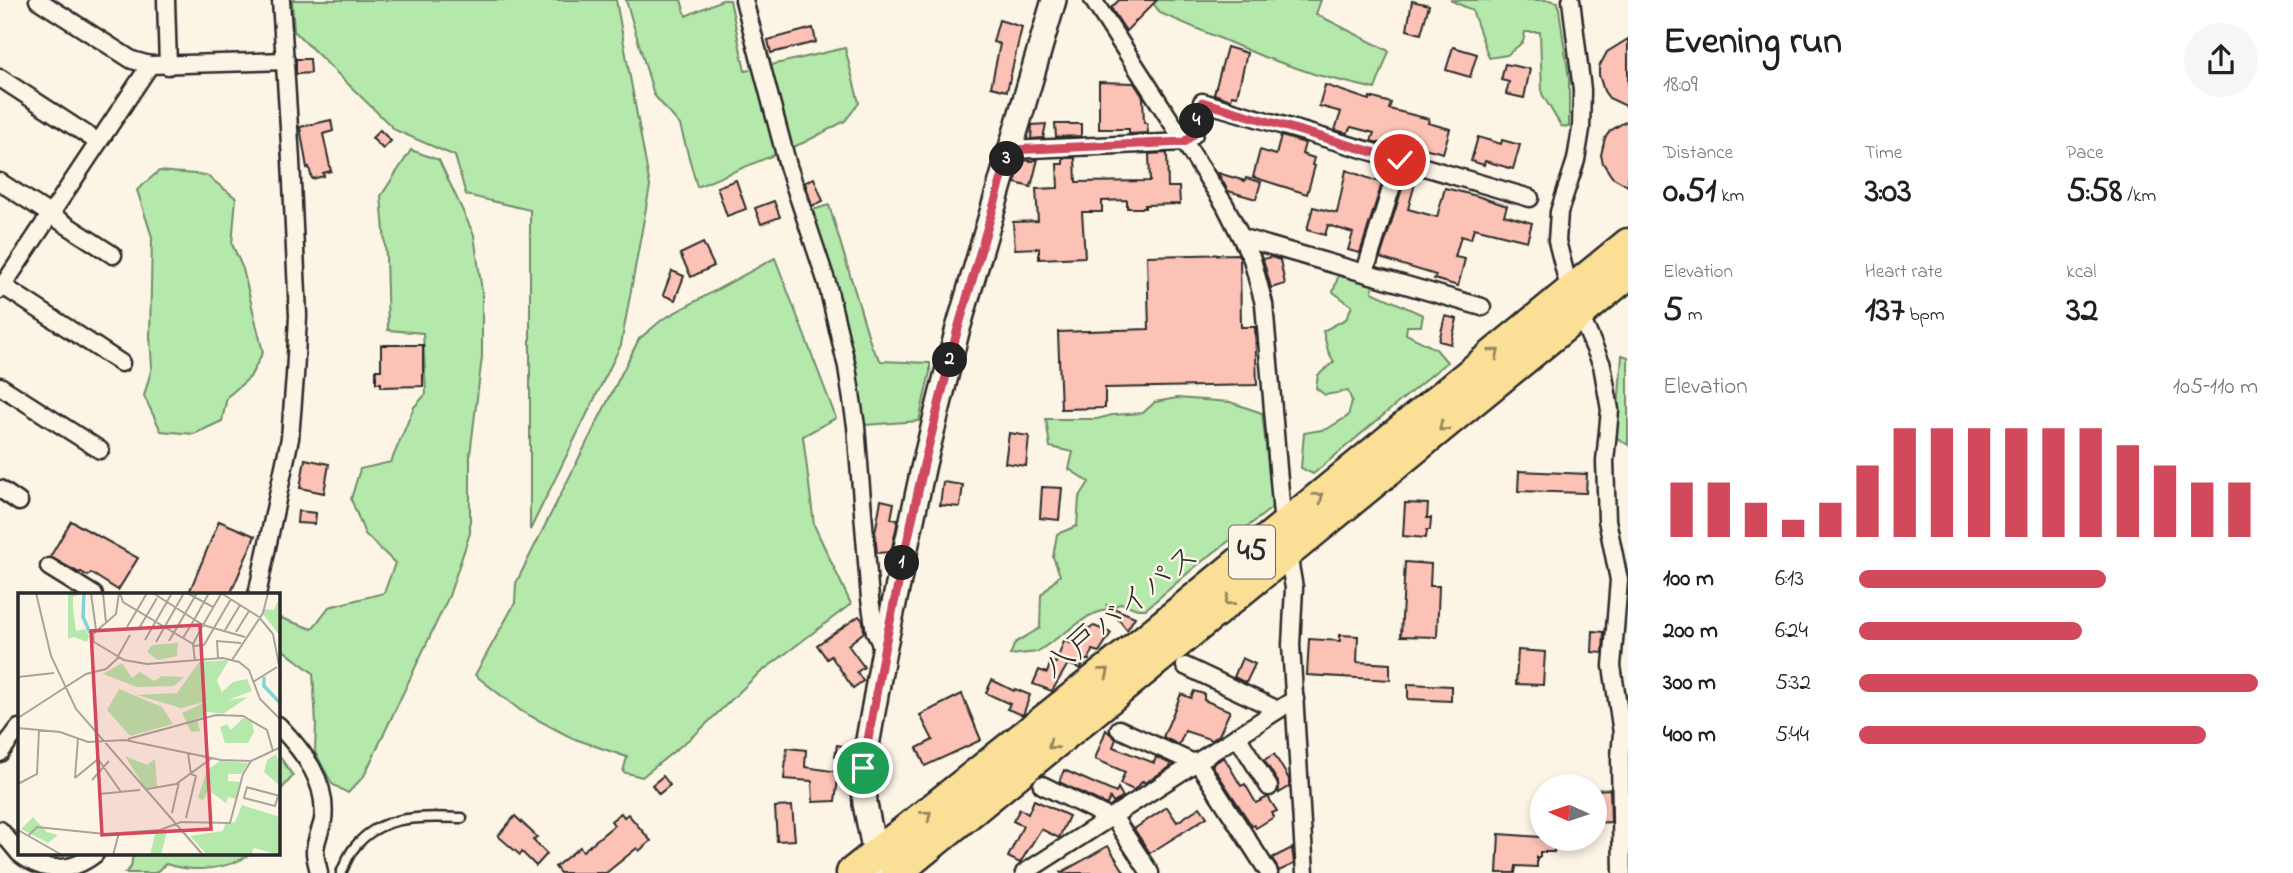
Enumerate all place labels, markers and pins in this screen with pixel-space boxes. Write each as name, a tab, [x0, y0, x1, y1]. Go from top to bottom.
pin: 4	[1180, 104, 1214, 138]
pin	[1370, 130, 1430, 190]
pin: 3	[990, 142, 1024, 176]
pin: 2	[932, 342, 968, 378]
pin: 1	[884, 546, 920, 580]
pin	[833, 738, 893, 798]

